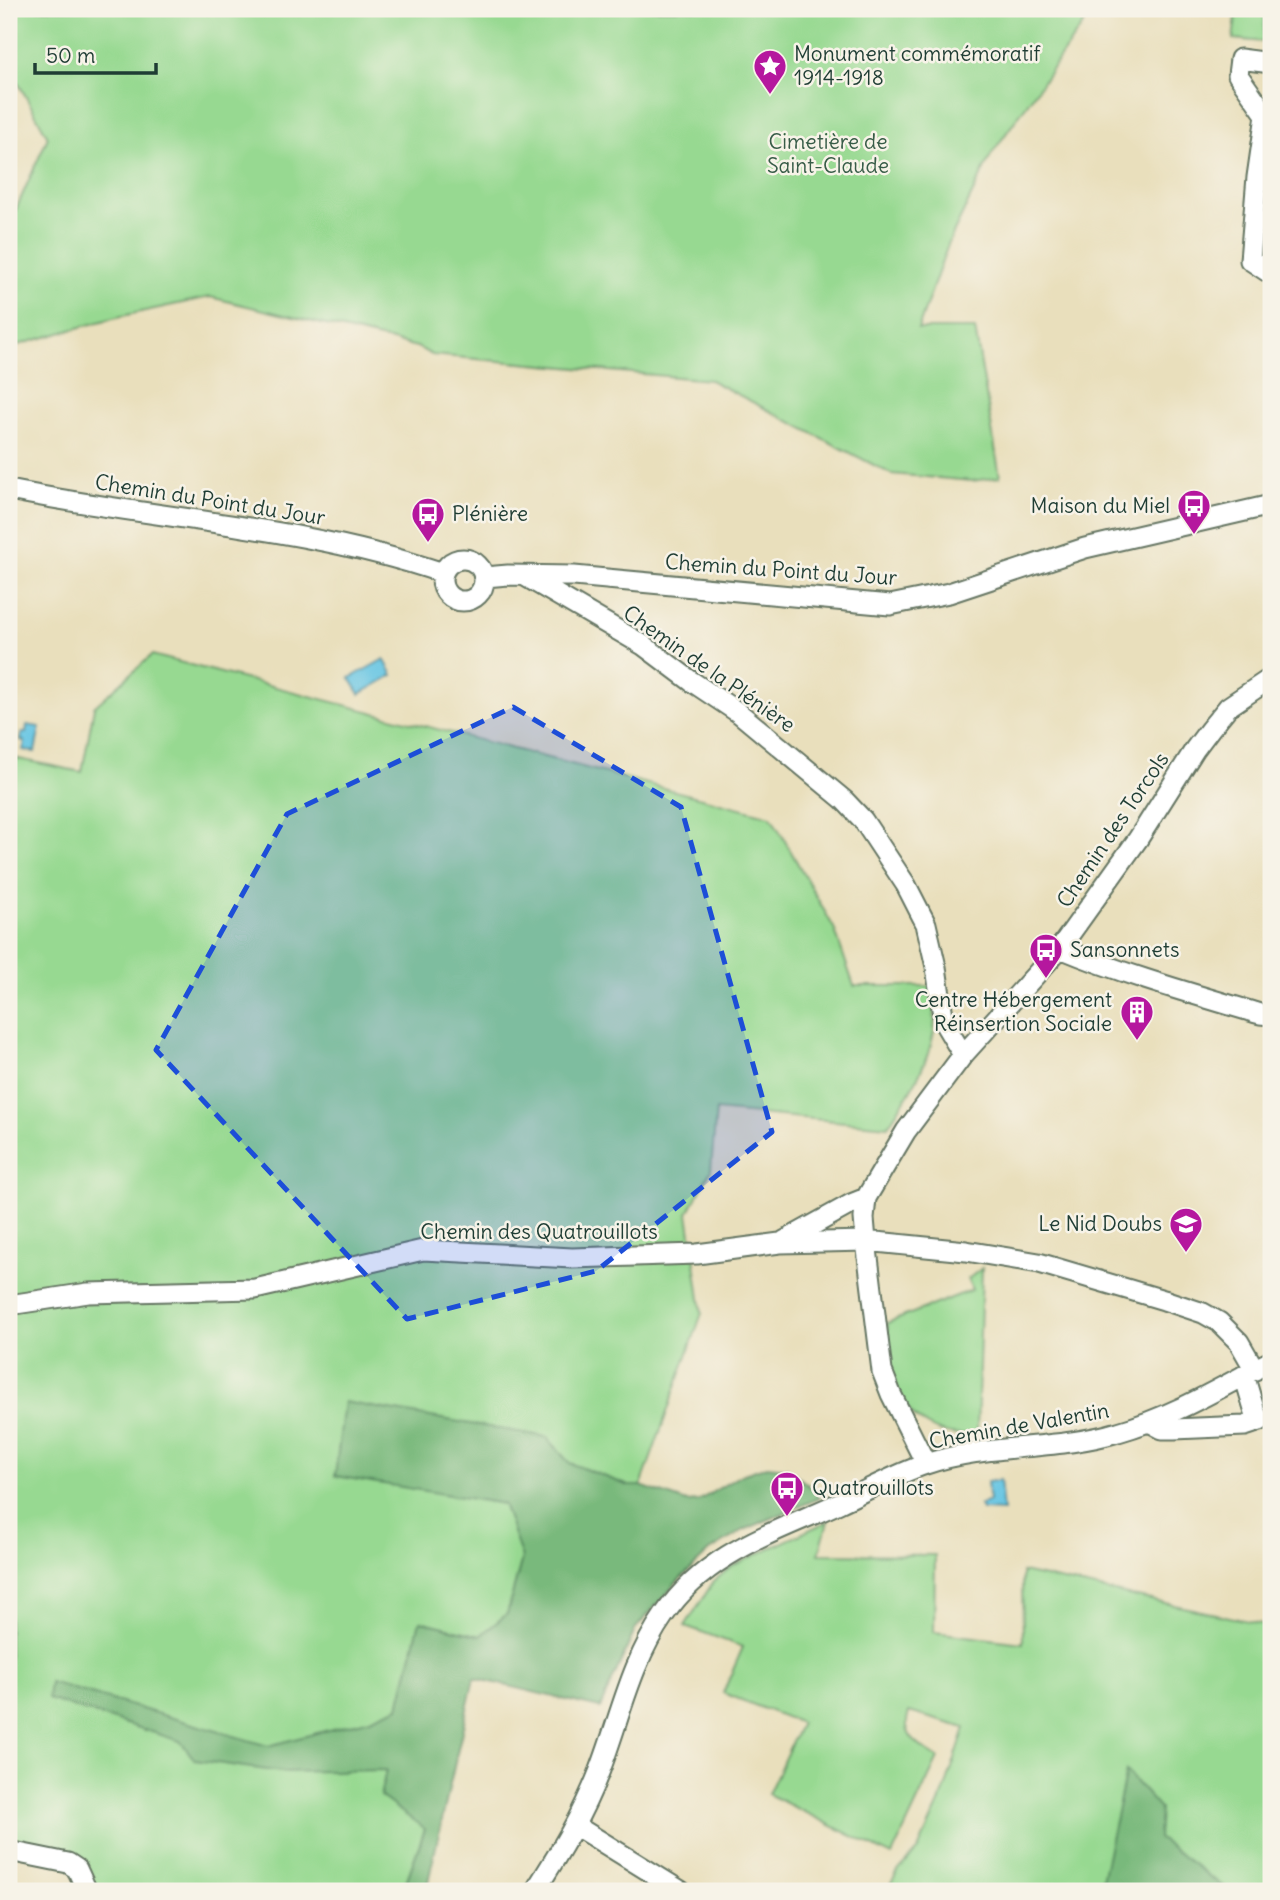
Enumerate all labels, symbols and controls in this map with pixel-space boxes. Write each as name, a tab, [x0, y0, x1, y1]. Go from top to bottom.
scale bar	[35, 32, 156, 76]
place label: Monument commémoratif 1914-1918	[794, 40, 1042, 91]
text: 50 m	[46, 42, 95, 69]
place icon: Monument commémoratif 1914-1918	[751, 47, 789, 96]
park label: Cimetière de Saint-Claude	[767, 128, 889, 179]
street label: Chemin du Point du Jour	[93, 468, 328, 531]
bus stop icon: Maison du Miel	[1175, 487, 1213, 536]
place label: Maison du Miel	[1031, 492, 1170, 519]
bus stop icon: Plénière	[409, 495, 447, 544]
place label: Plénière	[452, 500, 528, 527]
street label: Chemin du Point du Jour	[664, 548, 898, 591]
street label: Chemin de la Plénière	[618, 599, 801, 738]
street label: Chemin des Torcols	[1051, 747, 1175, 913]
bus stop icon: Sansonnets	[1027, 931, 1065, 980]
place label: Sansonnets	[1070, 936, 1179, 963]
place label: Centre Hébergement Réinsertion Sociale	[915, 986, 1112, 1037]
building icon: Centre Hébergement Réinsertion Sociale	[1118, 993, 1156, 1042]
school or university icon: Le Nid Doubs	[1167, 1205, 1205, 1254]
place label: Le Nid Doubs	[1038, 1210, 1162, 1237]
street label: Chemin des Quatrouillots	[420, 1218, 658, 1245]
street label: Chemin de Valentin	[927, 1396, 1111, 1455]
bus stop icon: Quatrouillots	[768, 1469, 806, 1518]
place label: Quatrouillots	[812, 1474, 934, 1501]

